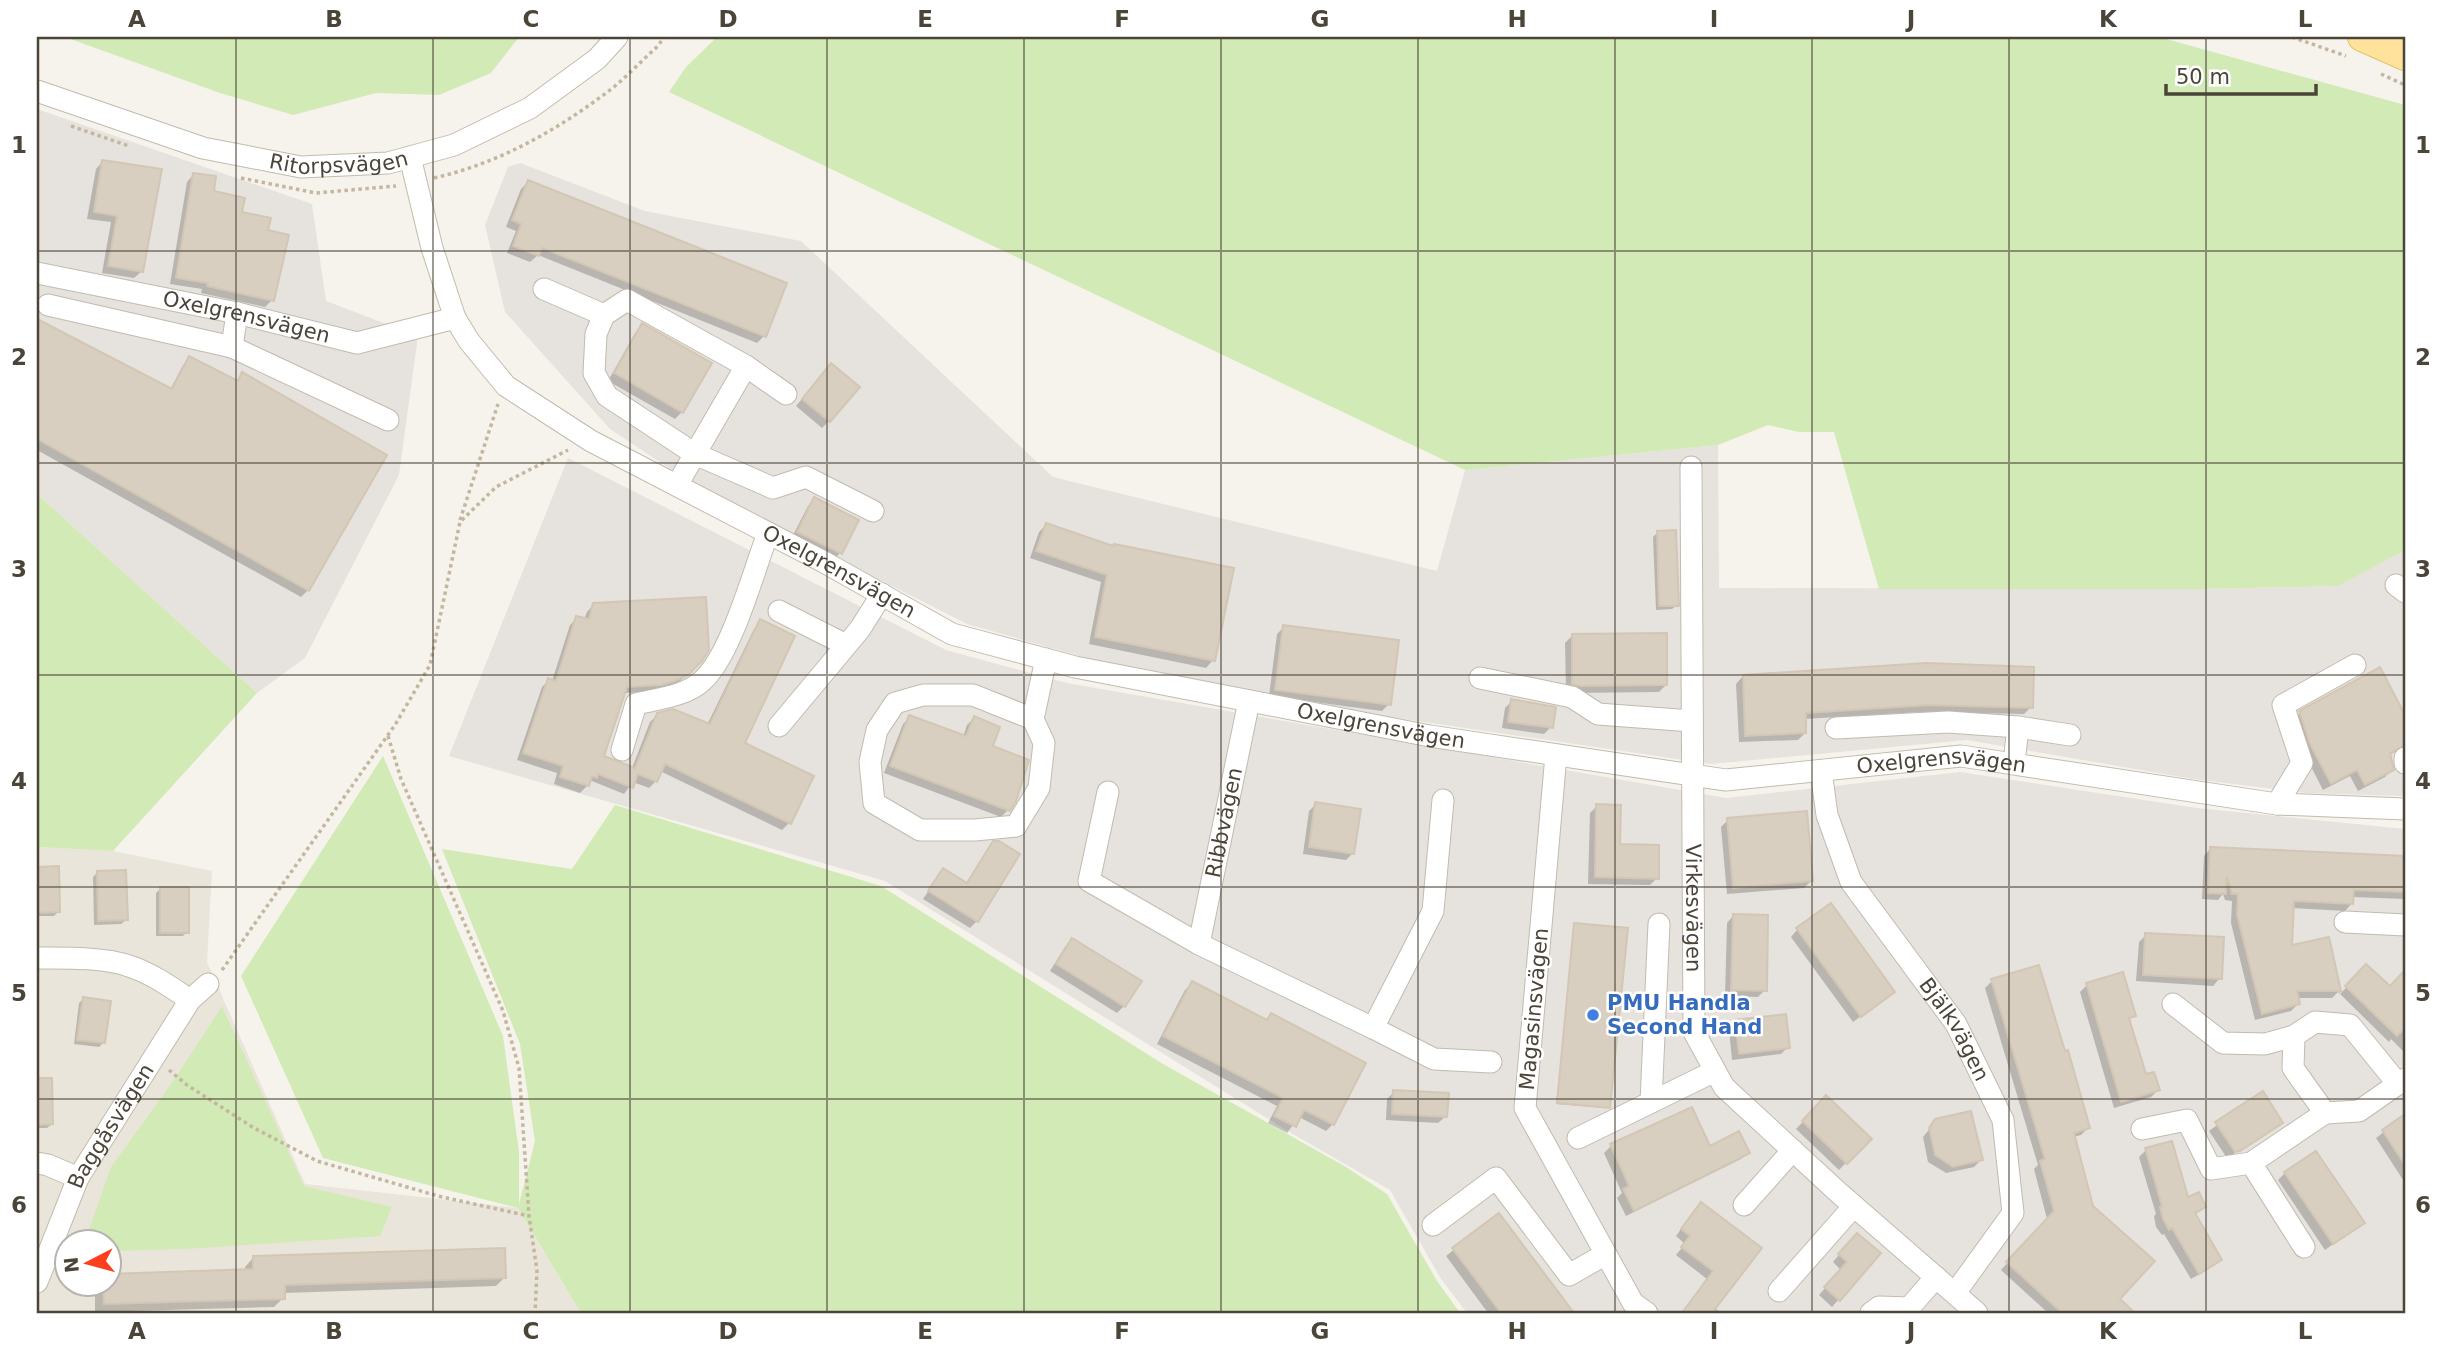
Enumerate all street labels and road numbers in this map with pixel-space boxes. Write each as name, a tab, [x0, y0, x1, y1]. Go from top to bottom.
street label: Ritorpsvägen	[267, 146, 411, 179]
street label: Oxelgrensvägen	[161, 286, 332, 348]
street label: Oxelgrensvägen	[758, 520, 920, 623]
street label: Oxelgrensvägen	[1295, 698, 1467, 753]
street label: Oxelgrensvägen	[1855, 744, 2028, 779]
street label: Ribbvägen	[1201, 765, 1247, 880]
street label: Virkesvägen	[1681, 844, 1706, 972]
street label: Magasinsvägen	[1515, 927, 1553, 1091]
street label: Bjälkvägen	[1914, 973, 1994, 1085]
street label: Baggåsvägen	[63, 1059, 159, 1192]

